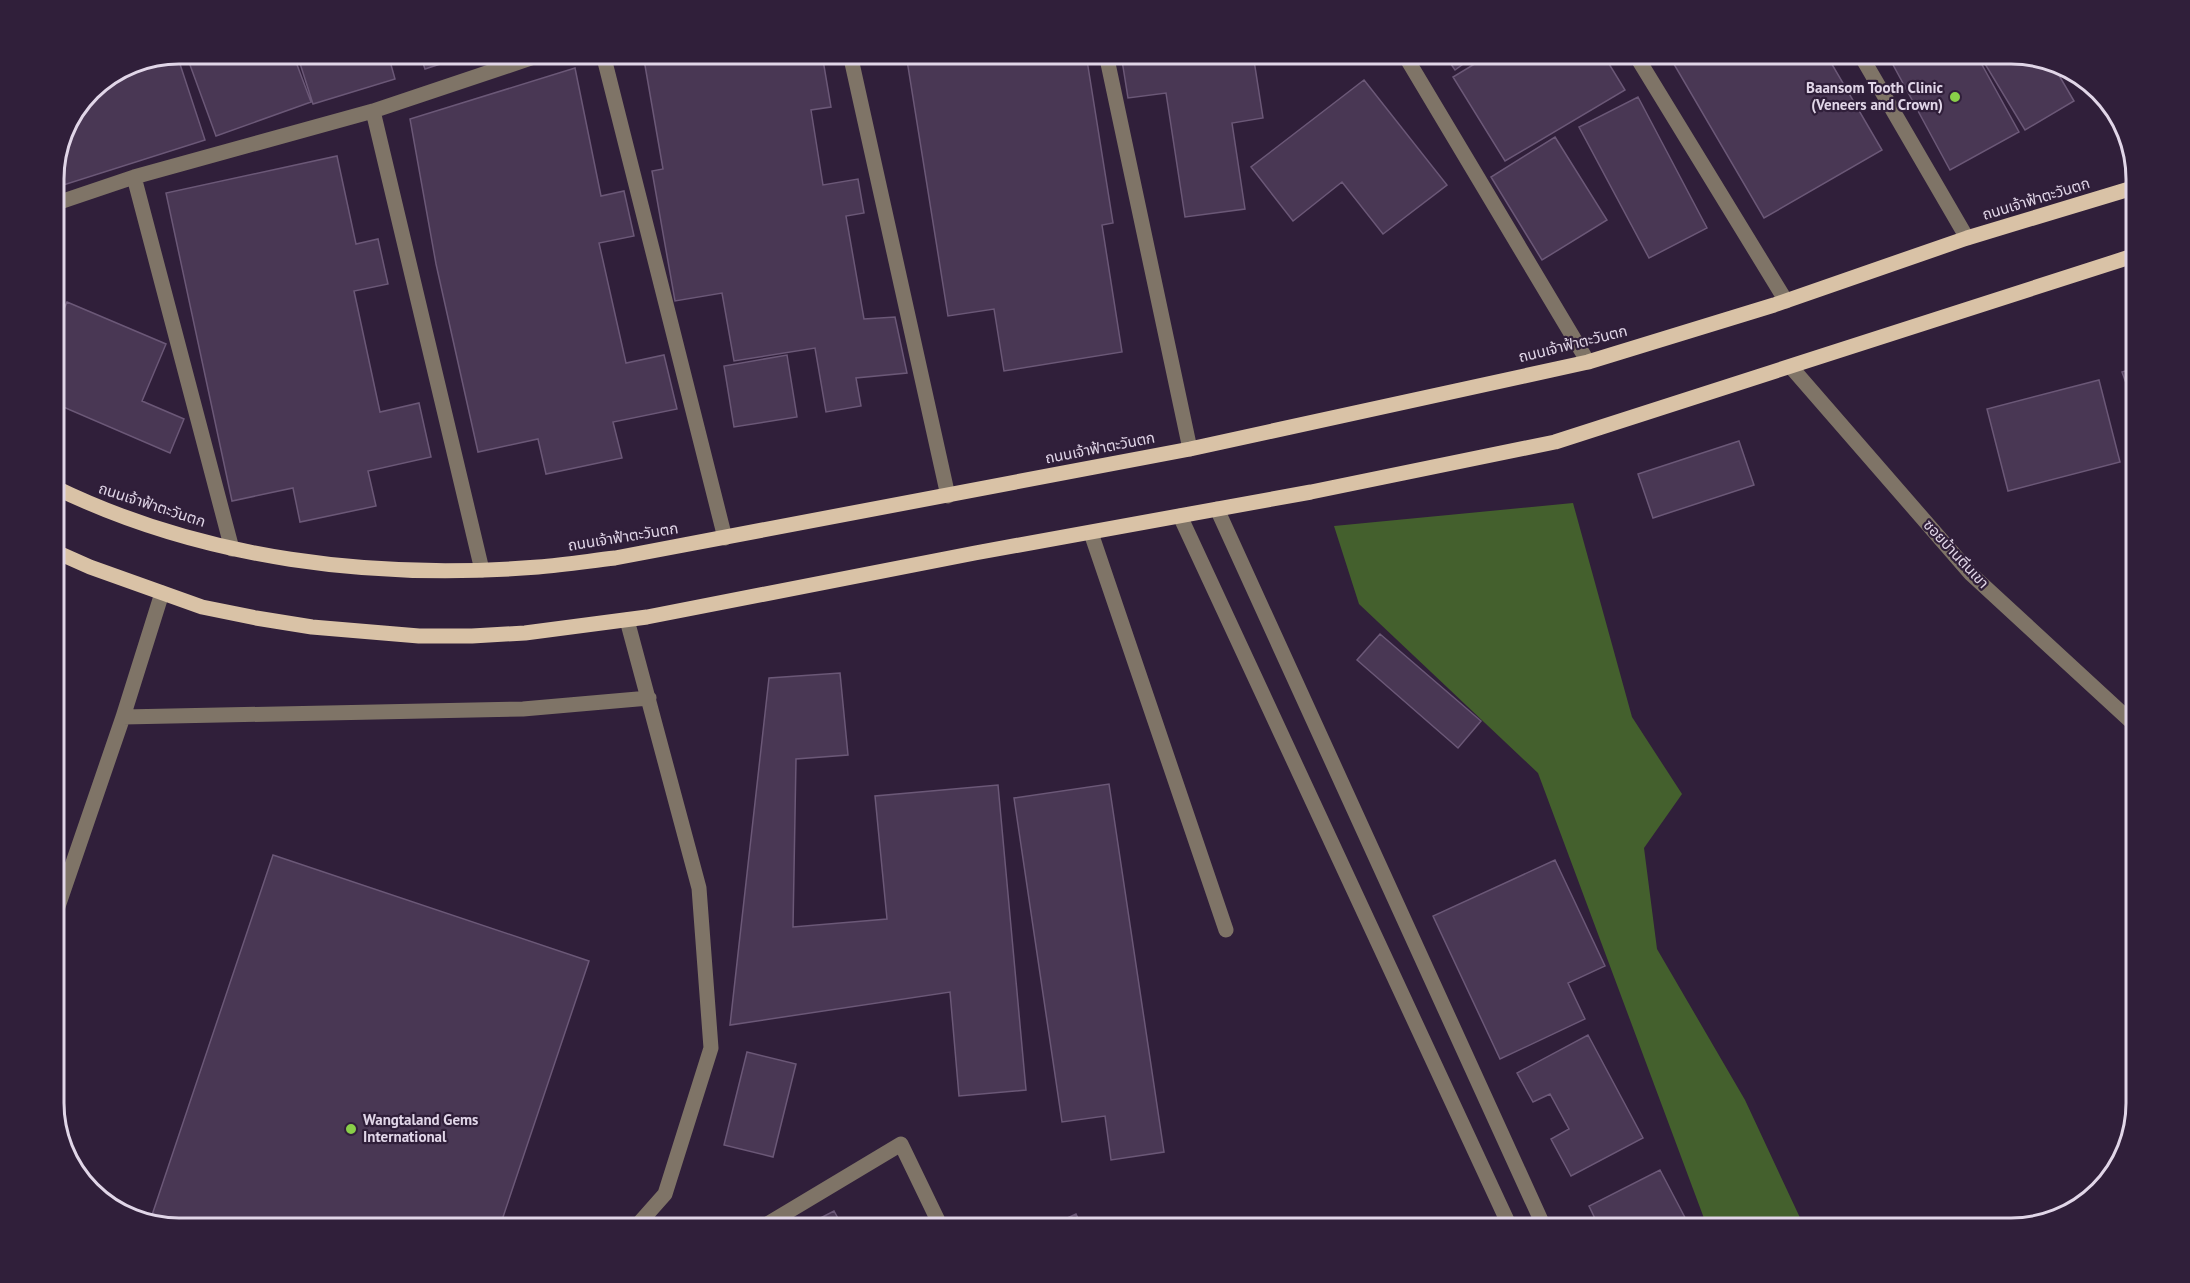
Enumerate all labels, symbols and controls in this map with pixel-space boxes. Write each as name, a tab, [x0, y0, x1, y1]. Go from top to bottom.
place label: Baansom Tooth Clinic (Veneers and Crown)	[1806, 78, 1943, 114]
marker: Baansom Tooth Clinic (Veneers and Crown)	[1948, 90, 1962, 104]
street label: ถนนเจ้าฟ้าตะวันตก	[1980, 173, 2092, 224]
street label: ถนนเจ้าฟ้าตะวันตก	[1516, 321, 1629, 366]
street label: ถนนเจ้าฟ้าตะวันตก	[1043, 428, 1156, 467]
street label: ถนนเจ้าฟ้าตะวันตก	[96, 478, 208, 531]
street label: ซอยบ้านตีนเขา	[1920, 515, 1993, 592]
street label: ถนนเจ้าฟ้าตะวันตก	[566, 518, 679, 555]
place label: Wangtaland Gems International	[363, 1110, 478, 1146]
marker: Wangtaland Gems International	[344, 1122, 358, 1136]

